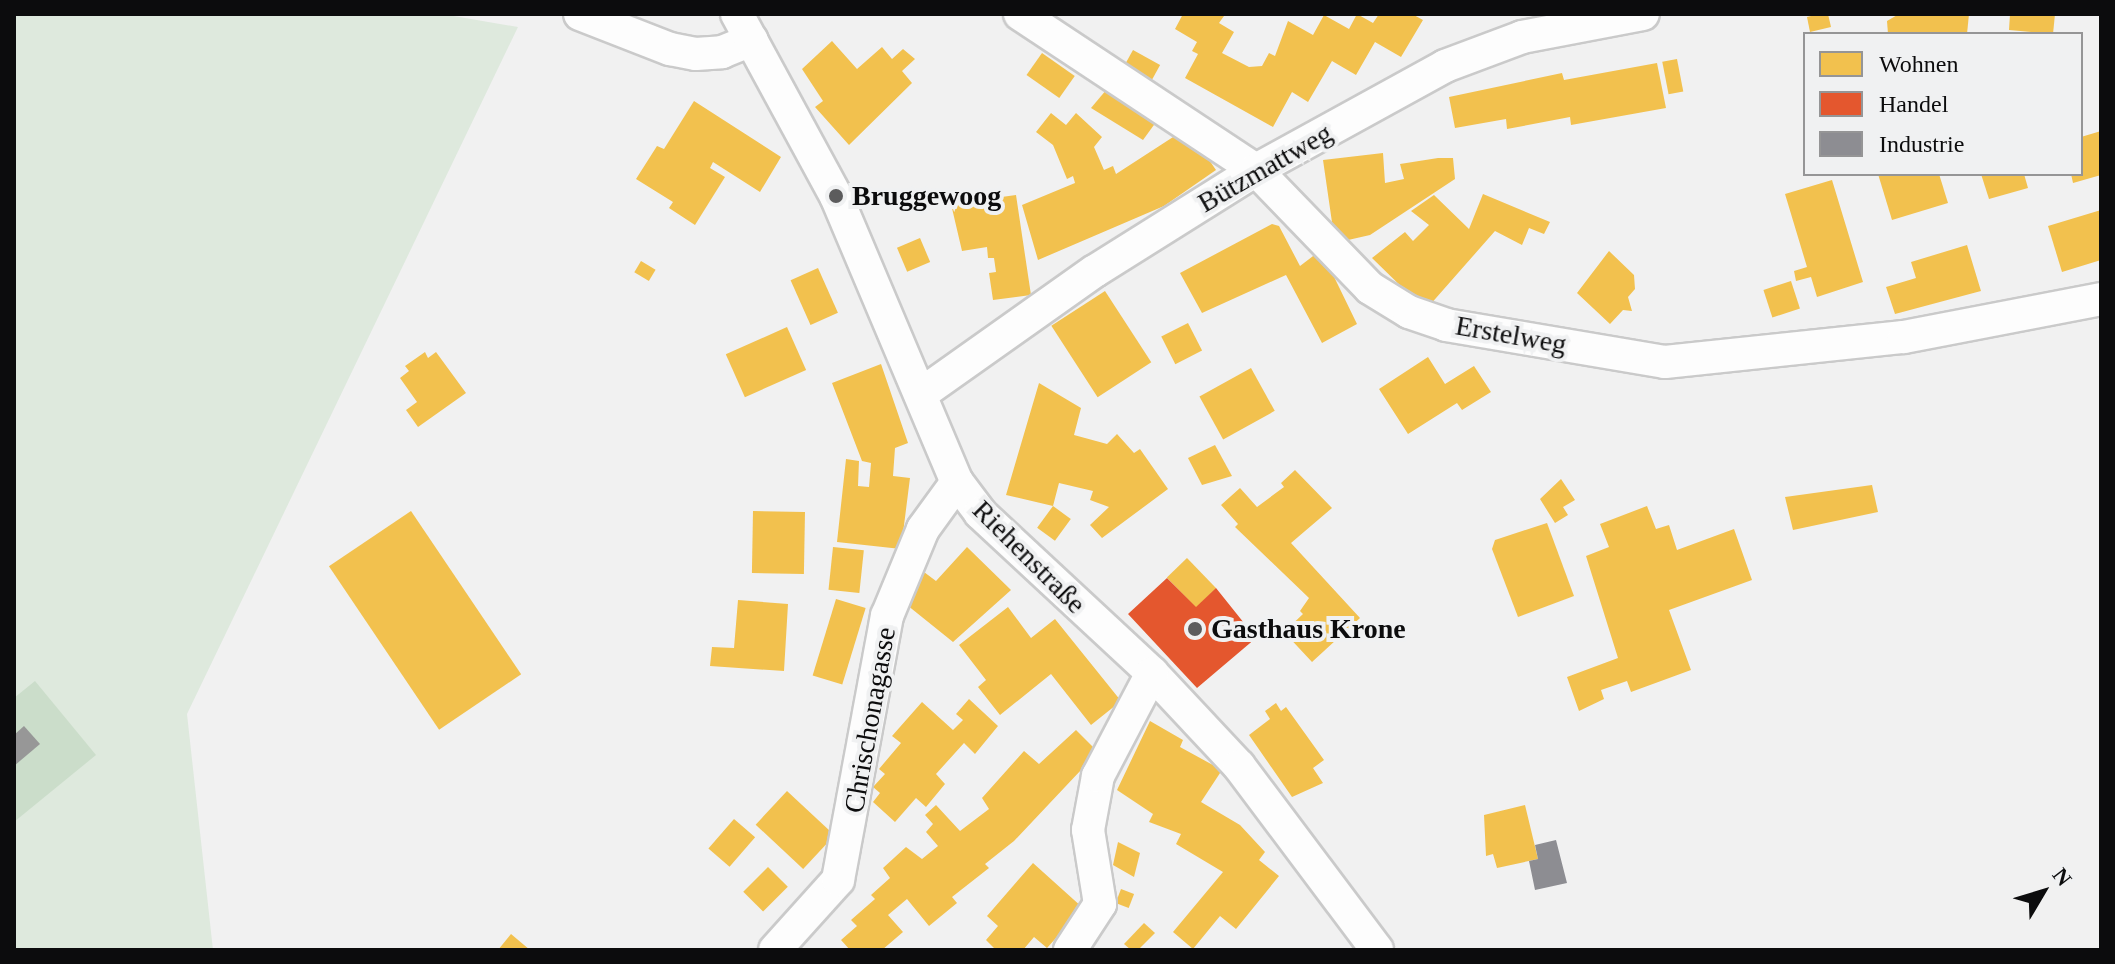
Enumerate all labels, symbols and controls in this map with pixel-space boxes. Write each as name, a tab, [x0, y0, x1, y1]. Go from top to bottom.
legend	[1803, 32, 2083, 176]
text: Wohnen	[1879, 51, 1958, 77]
text: Handel	[1879, 91, 1948, 117]
street label: Bützmattweg	[1192, 116, 1338, 220]
text: Industrie	[1879, 131, 1964, 157]
place label: Bruggewoog	[852, 179, 1001, 213]
marker: Bruggewoog	[827, 187, 845, 205]
street label: Erstelweg	[1453, 309, 1569, 361]
street label: Riehenstraße	[965, 493, 1093, 621]
place label: Gasthaus Krone	[1211, 612, 1406, 646]
marker: Gasthaus Krone	[1186, 620, 1204, 638]
street label: Chrischonagasse	[837, 624, 903, 816]
north arrow	[2003, 852, 2083, 932]
text: N	[2048, 863, 2077, 891]

